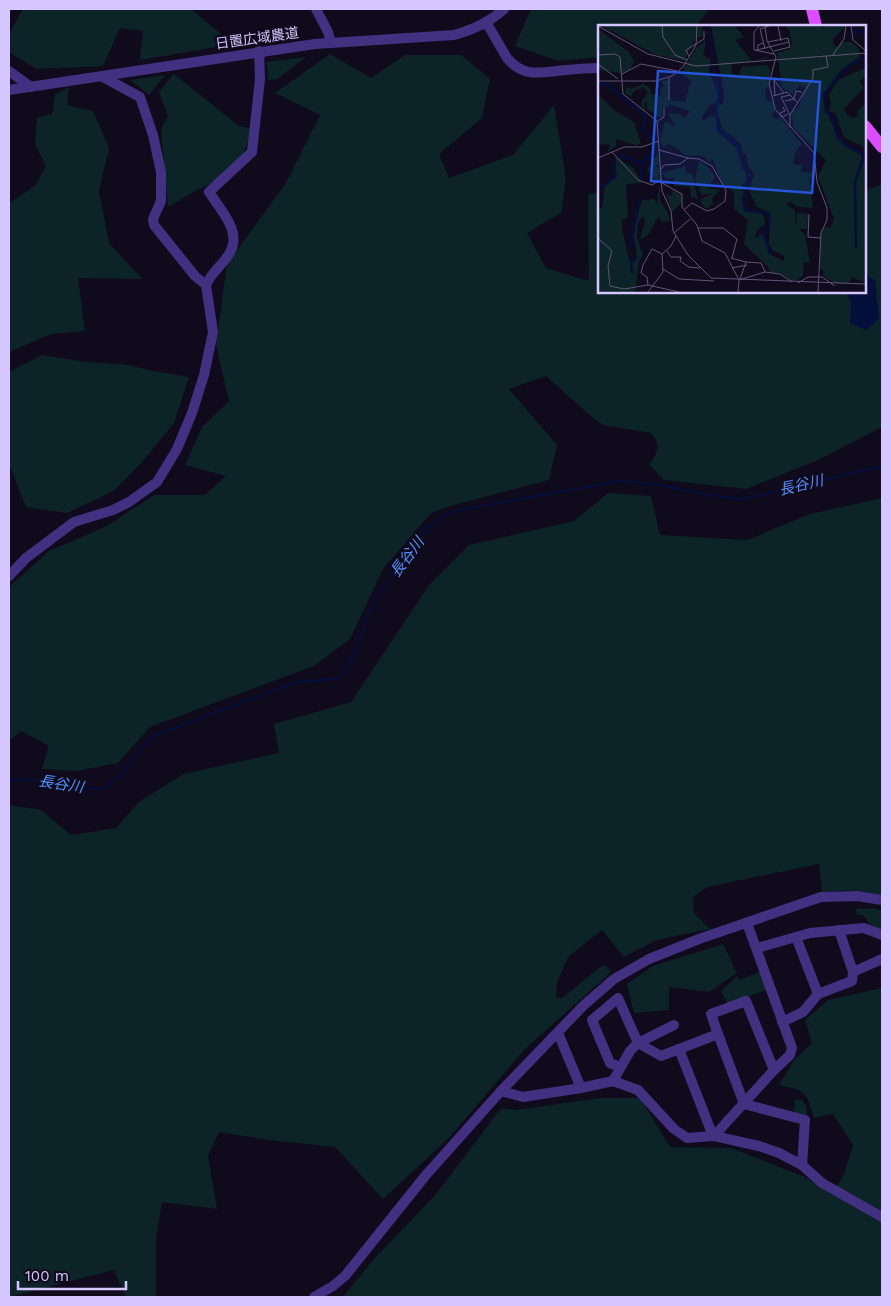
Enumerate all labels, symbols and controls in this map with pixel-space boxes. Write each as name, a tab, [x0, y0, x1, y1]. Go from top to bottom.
street label: 日置広域農道	[214, 24, 300, 52]
inset map	[598, 25, 866, 292]
water label: 長谷川	[777, 471, 827, 499]
water label: 長谷川	[386, 532, 429, 580]
water label: 長谷川	[37, 772, 87, 797]
scale bar	[18, 1258, 125, 1290]
text: 100 m	[25, 1267, 69, 1285]

